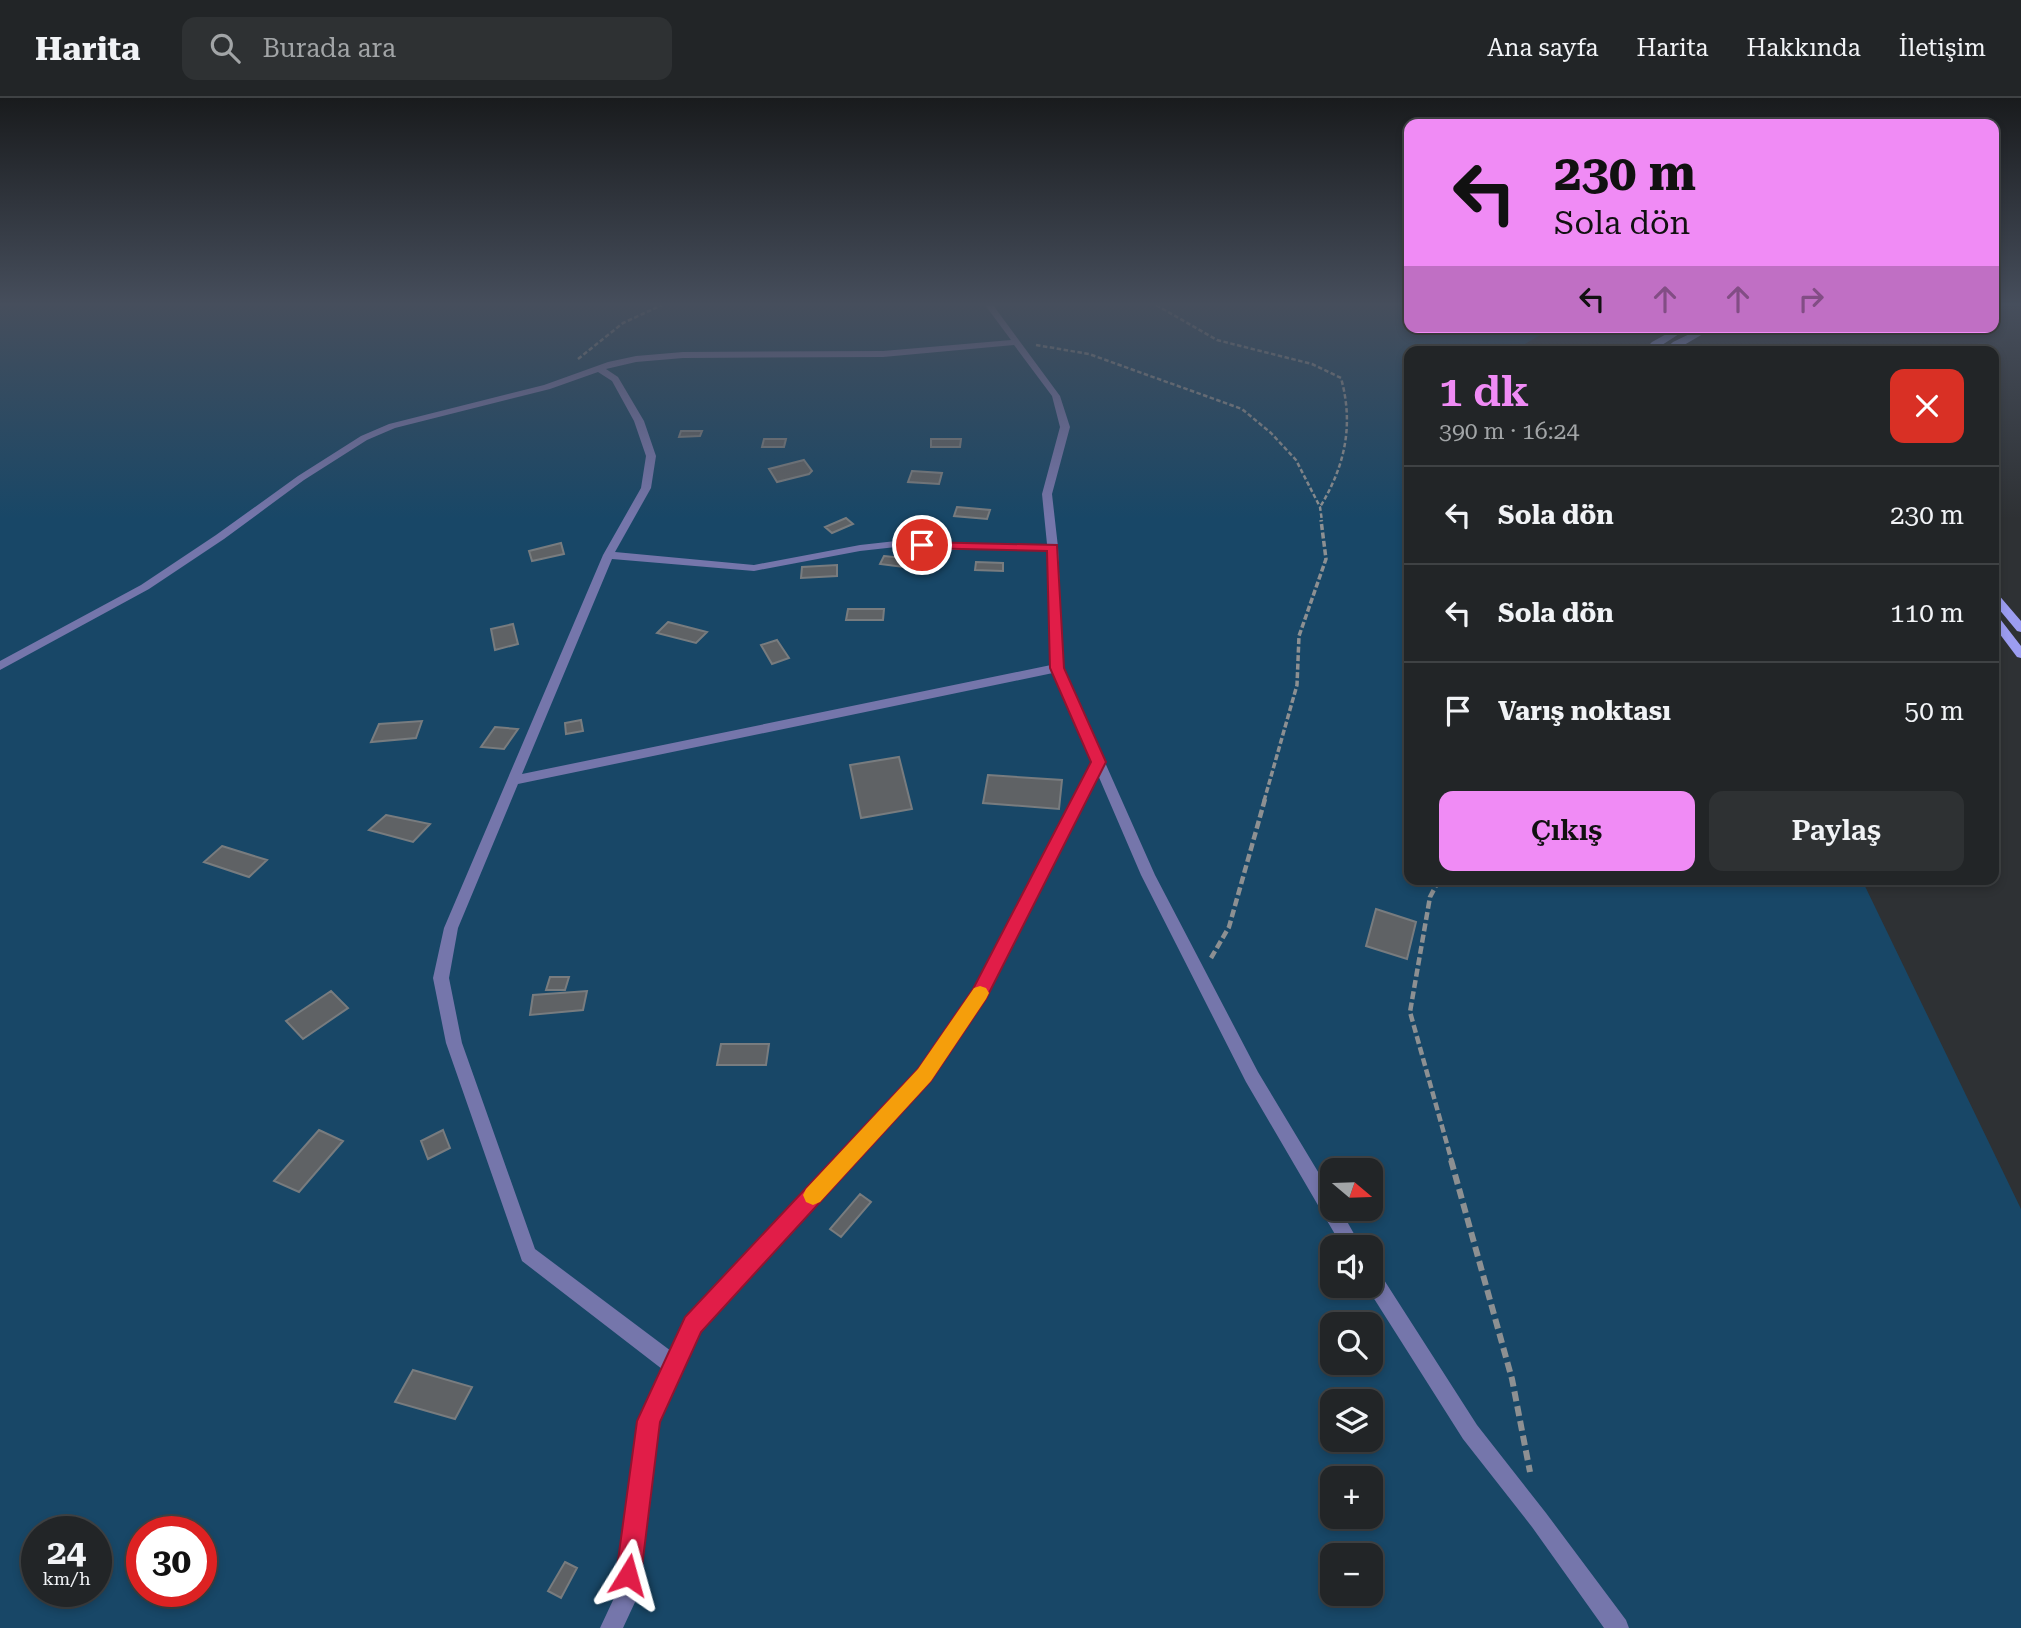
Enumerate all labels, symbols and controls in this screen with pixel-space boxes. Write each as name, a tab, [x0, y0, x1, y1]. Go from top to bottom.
search box	[182, 17, 672, 80]
text: Harita	[35, 29, 140, 68]
icon: search	[206, 29, 244, 67]
text: Burada ara	[262, 33, 396, 63]
text: Ana sayfa	[1487, 34, 1598, 62]
text: Harita	[1636, 34, 1709, 62]
text: Hakkında	[1747, 34, 1861, 62]
text: İletişim	[1899, 34, 1986, 62]
text: 230 m	[1554, 145, 1696, 202]
icon: left	[1439, 147, 1530, 238]
text: Sola dön	[1554, 204, 1690, 242]
icon: left	[1573, 280, 1611, 318]
icon: ahead	[1646, 280, 1684, 318]
icon: ahead	[1719, 280, 1757, 318]
icon: right	[1792, 280, 1830, 318]
text: 1 dk	[1439, 367, 1529, 416]
button: close	[1890, 369, 1964, 443]
text: 390 m · 16:24	[1439, 418, 1579, 445]
icon: left	[1439, 496, 1477, 534]
text: Sola dön	[1498, 500, 1614, 530]
text: 230 m	[1890, 500, 1964, 530]
pin	[892, 515, 952, 575]
icon: arrive	[903, 526, 941, 564]
icon: left	[1439, 594, 1477, 632]
text: Sola dön	[1498, 598, 1614, 628]
text: 110 m	[1890, 598, 1964, 628]
icon: arrive	[1439, 692, 1477, 730]
text: Varış noktası	[1498, 696, 1671, 726]
text: 50 m	[1905, 696, 1964, 726]
button: Çıkış	[1439, 791, 1695, 871]
button: Paylaş	[1709, 791, 1964, 871]
north arrow	[1320, 1158, 1382, 1222]
map controls	[1320, 1158, 1383, 1606]
button: sound	[1320, 1235, 1383, 1298]
button: search	[1320, 1312, 1383, 1375]
button: layers	[1320, 1389, 1383, 1452]
button: +	[1320, 1466, 1383, 1529]
speed limit sign: 30	[126, 1516, 217, 1607]
text: 24	[47, 1532, 86, 1573]
position arrow	[591, 1538, 665, 1612]
button: −	[1320, 1543, 1383, 1606]
text: km/h	[42, 1568, 91, 1589]

